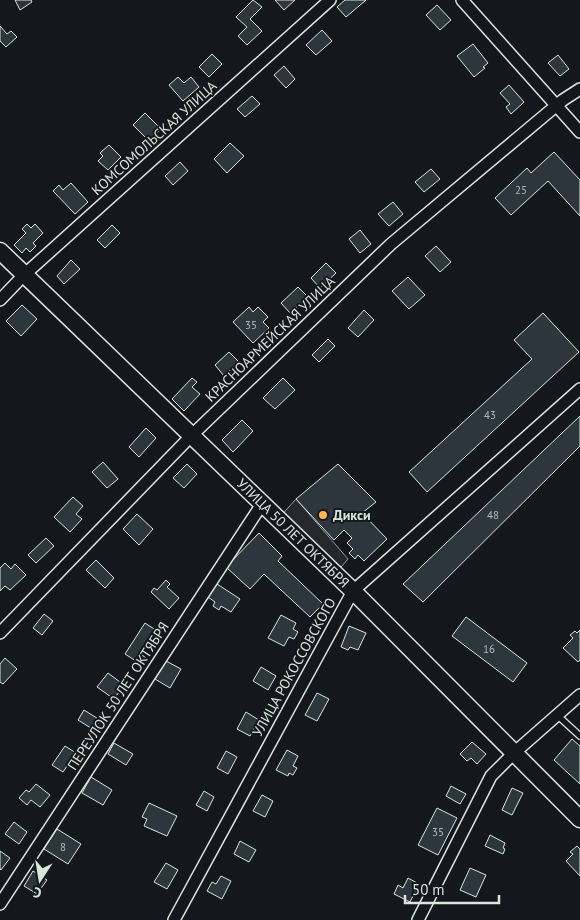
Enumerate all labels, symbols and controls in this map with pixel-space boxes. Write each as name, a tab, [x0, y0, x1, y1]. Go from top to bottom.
street label: КОМСОМОЛЬСКАЯ УЛИЦА	[88, 76, 221, 199]
house number: 25	[515, 183, 527, 197]
street label: КРАСНОАРМЕЙСКАЯ УЛИЦА	[201, 272, 339, 406]
house number: 35	[245, 318, 257, 332]
house number: 43	[484, 408, 496, 422]
street label: УЛИЦА 50 ЛЕТ ОКТЯБРЯ	[233, 474, 353, 592]
place label: Дикси	[333, 506, 371, 524]
house number: 48	[487, 508, 499, 522]
marker: Дикси	[317, 509, 329, 521]
street label: УЛИЦА РОКОССОВСКОГО	[248, 594, 340, 740]
street label: ПЕРЕУЛОК 50 ЛЕТ ОКТЯБРЯ	[63, 618, 173, 774]
house number: 16	[483, 642, 495, 656]
house number: 35	[432, 825, 444, 839]
house number: 8	[60, 840, 66, 854]
north arrow	[15, 855, 65, 905]
scale bar	[405, 872, 499, 904]
text: 50 m	[412, 880, 445, 899]
text: С	[31, 883, 43, 902]

